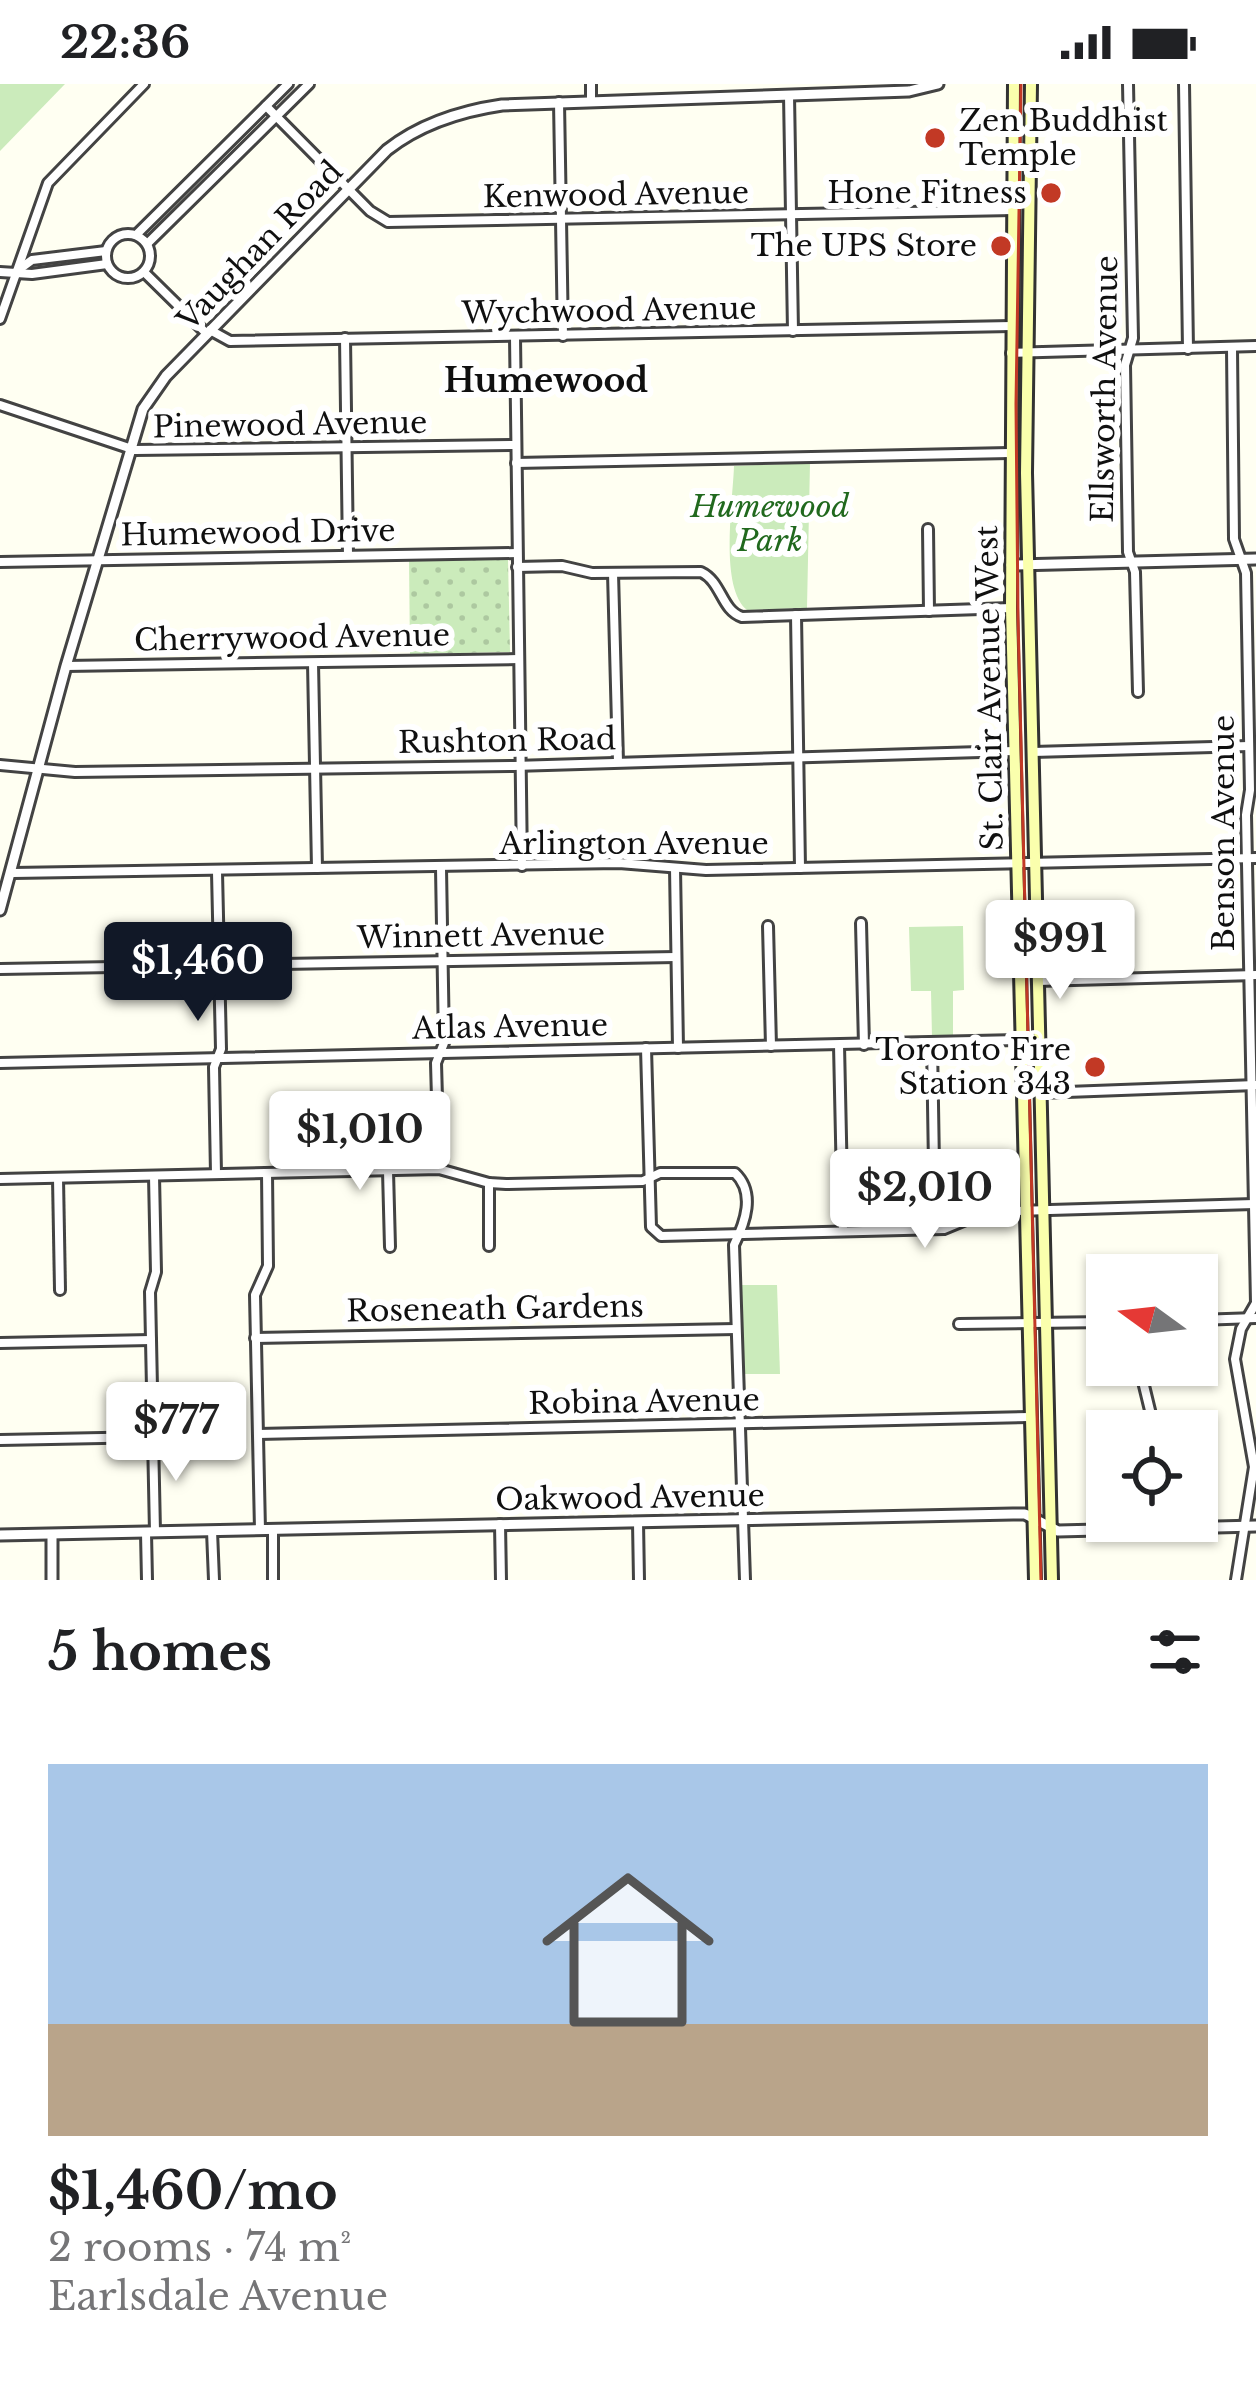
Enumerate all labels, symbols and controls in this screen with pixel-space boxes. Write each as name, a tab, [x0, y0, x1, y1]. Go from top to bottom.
text: 22:36	[60, 14, 190, 70]
place label: Zen Buddhist Temple	[959, 102, 1169, 173]
marker: Zen Buddhist Temple	[922, 125, 948, 151]
street label: Vaughan Road	[169, 153, 350, 339]
street label: Kenwood Avenue	[483, 174, 749, 215]
place label: Hone Fitness	[827, 174, 1027, 211]
marker: Hone Fitness	[1038, 180, 1064, 206]
place label: The UPS Store	[751, 227, 977, 264]
marker: The UPS Store	[988, 233, 1014, 259]
street label: Ellsworth Avenue	[1084, 255, 1125, 523]
street label: Wychwood Avenue	[460, 289, 757, 332]
district label: Humewood	[444, 360, 648, 401]
street label: Pinewood Avenue	[152, 404, 428, 445]
park label: Humewood Park	[690, 488, 849, 559]
street label: Humewood Drive	[120, 512, 396, 553]
street label: St. Clair Avenue West	[968, 524, 1011, 851]
street label: Cherrywood Avenue	[134, 616, 450, 659]
street label: Benson Avenue	[1205, 715, 1242, 951]
street label: Rushton Road	[398, 720, 616, 761]
street label: Arlington Avenue	[498, 825, 769, 862]
pin: $991	[989, 900, 1131, 1002]
text: $991	[1013, 914, 1107, 963]
street label: Winnett Avenue	[356, 915, 605, 956]
pin: $1,460	[100, 922, 296, 1024]
text: $1,460	[131, 936, 265, 985]
street label: Atlas Avenue	[411, 1006, 608, 1047]
place label: Toronto Fire Station 343	[875, 1031, 1071, 1102]
marker: Toronto Fire Station 343	[1082, 1054, 1108, 1080]
pin: $1,010	[262, 1091, 458, 1193]
text: $1,010	[296, 1105, 424, 1154]
pin: $2,010	[827, 1149, 1023, 1251]
text: $2,010	[857, 1163, 993, 1212]
north arrow	[1086, 1254, 1218, 1386]
map controls	[1086, 1254, 1218, 1542]
street label: Roseneath Gardens	[346, 1287, 644, 1330]
street label: Robina Avenue	[528, 1381, 760, 1422]
pin: $777	[105, 1382, 247, 1484]
text: $777	[133, 1396, 219, 1445]
button: locate	[1086, 1410, 1218, 1542]
street label: Oakwood Avenue	[495, 1477, 765, 1518]
icon: filters	[1142, 1619, 1208, 1685]
text: 5 homes	[48, 1621, 272, 1684]
icon: home	[520, 1842, 736, 2058]
text: $1,460/mo	[48, 2160, 338, 2223]
text: 2 rooms · 74 m²	[48, 2223, 351, 2272]
text: Earlsdale Avenue	[48, 2272, 388, 2321]

